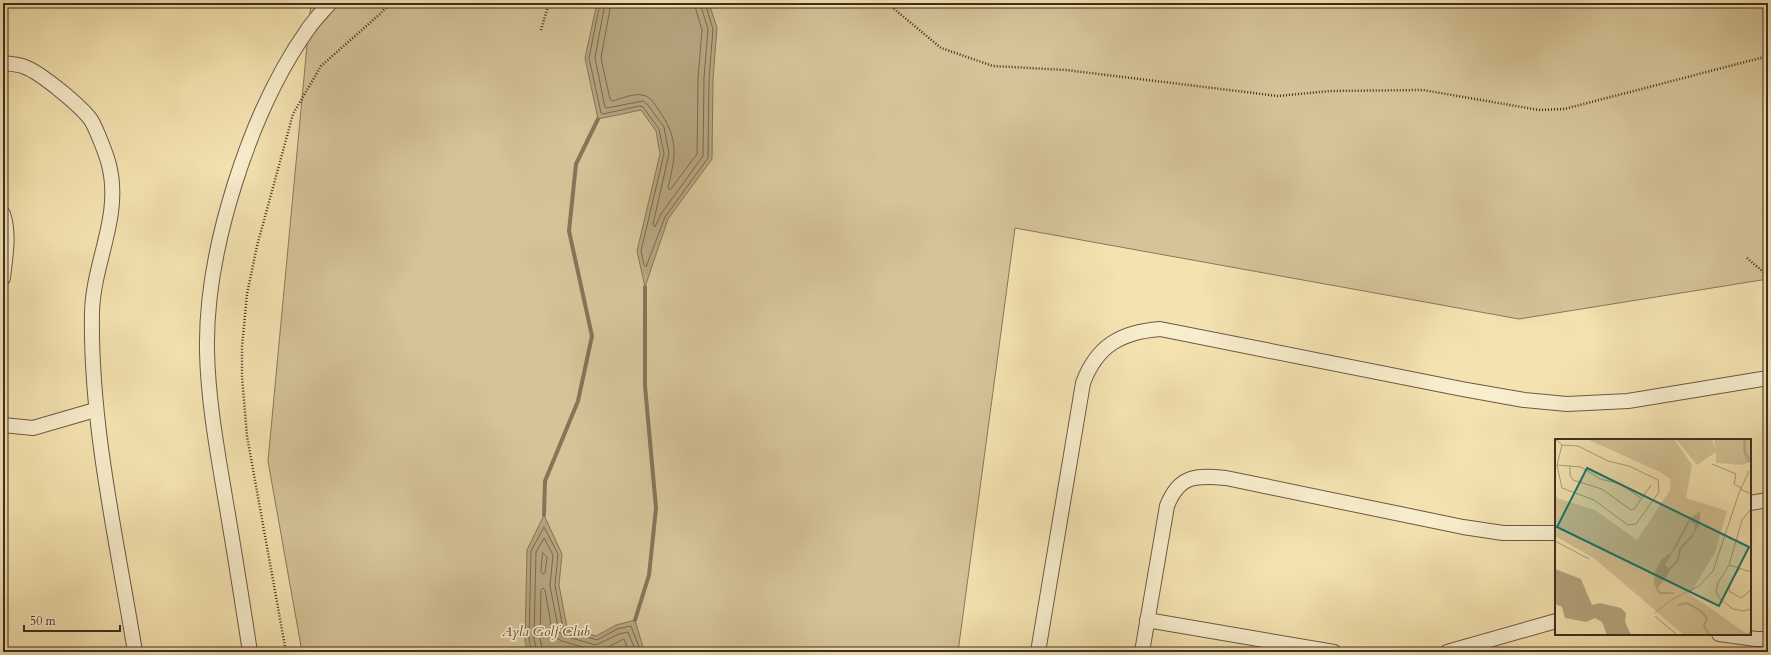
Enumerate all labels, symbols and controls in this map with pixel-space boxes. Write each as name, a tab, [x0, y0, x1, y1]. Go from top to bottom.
inset map	[1555, 439, 1751, 635]
scale bar	[24, 607, 120, 633]
text: 50 m	[30, 613, 57, 629]
water label: Ayla Golf Club	[501, 622, 590, 641]

